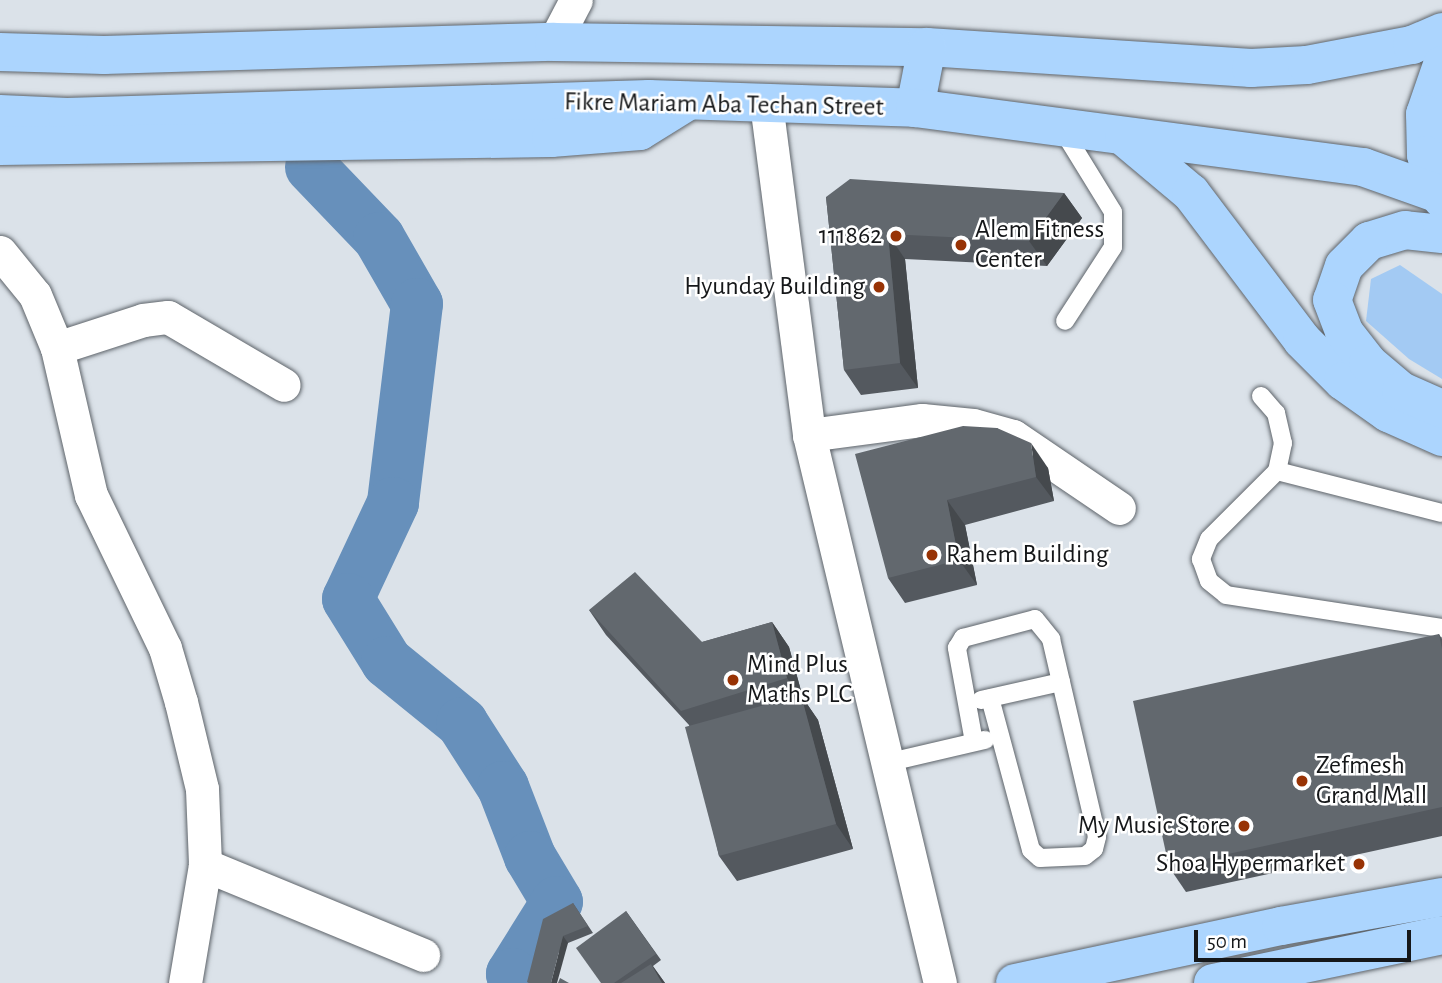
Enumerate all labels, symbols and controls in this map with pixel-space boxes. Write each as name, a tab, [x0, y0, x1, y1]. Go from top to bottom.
street label: Fikre Mariam Aba Techan Street	[564, 87, 884, 123]
place label: Alem Fitness Center	[975, 214, 1104, 276]
place label: 111862	[819, 220, 882, 252]
marker: 111862	[888, 228, 904, 244]
marker: Alem Fitness Center	[953, 237, 969, 253]
place label: Hyunday Building	[684, 271, 865, 303]
marker: Hyunday Building	[871, 279, 887, 295]
place label: Rahem Building	[946, 539, 1108, 571]
marker: Rahem Building	[924, 547, 940, 563]
place label: Mind Plus Maths PLC	[747, 649, 852, 710]
marker: Mind Plus Maths PLC	[725, 672, 741, 688]
place label: Zefmesh Grand Mall	[1316, 750, 1427, 812]
marker: Zefmesh Grand Mall	[1294, 773, 1310, 789]
place label: My Music Store	[1078, 810, 1230, 842]
marker: My Music Store	[1236, 818, 1252, 834]
place label: Shoa Hypermarket	[1156, 848, 1345, 880]
marker: Shoa Hypermarket	[1351, 856, 1367, 872]
scale bar	[1197, 916, 1414, 960]
text: 50 m	[1207, 931, 1247, 952]

